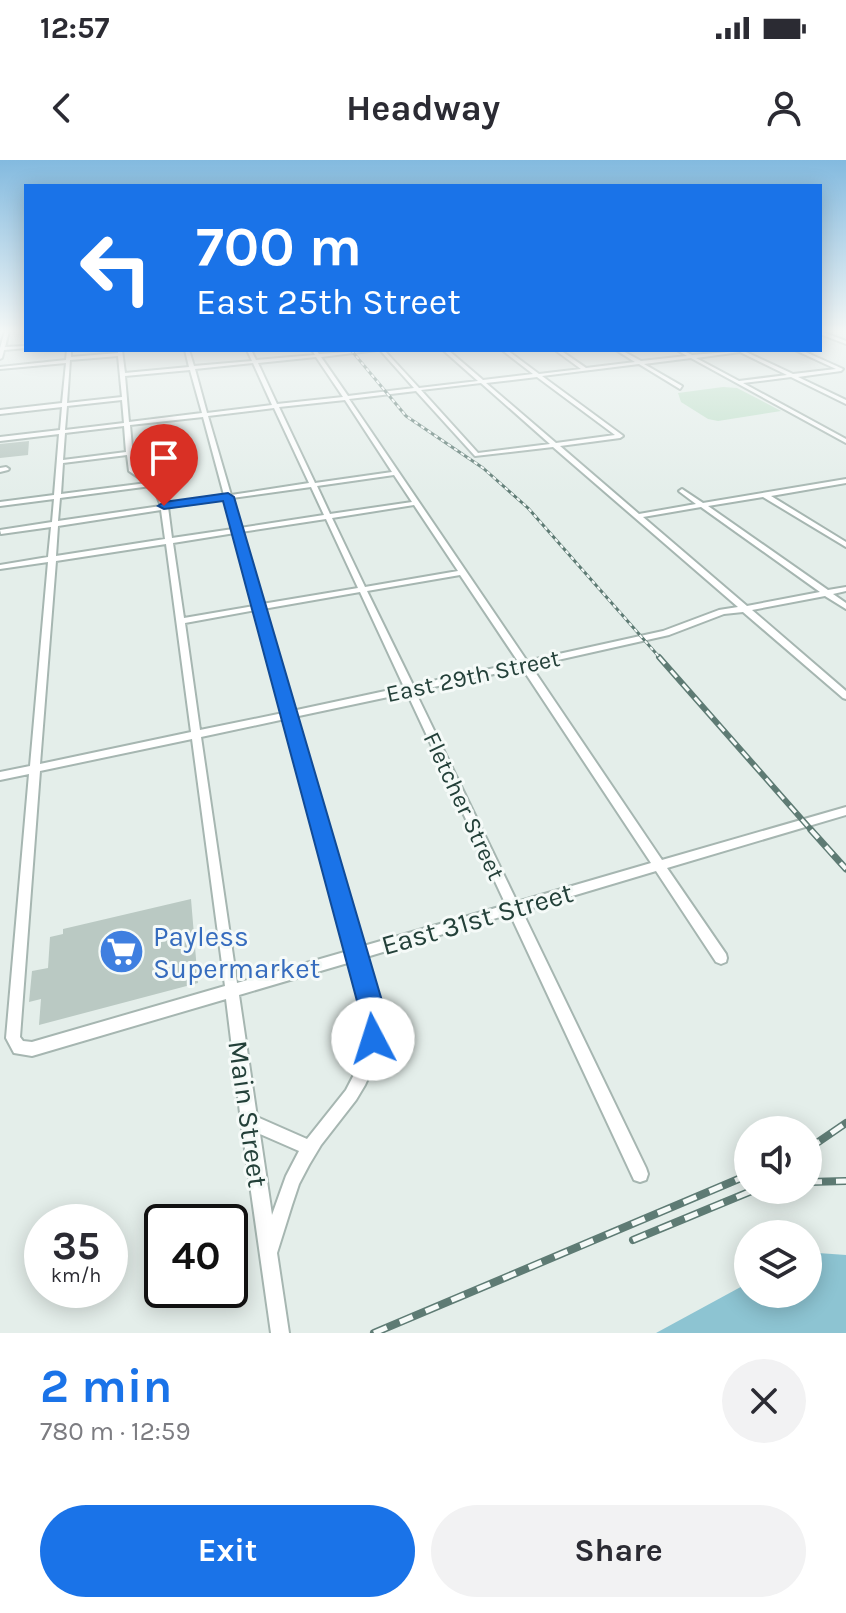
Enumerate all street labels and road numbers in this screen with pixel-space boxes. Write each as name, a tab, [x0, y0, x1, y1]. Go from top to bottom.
street label: East 29th Street	[384, 644, 562, 708]
street label: Fletcher Street	[417, 728, 511, 884]
street label: East 31st Street	[377, 876, 577, 962]
street label: Main Street	[221, 1038, 275, 1190]

